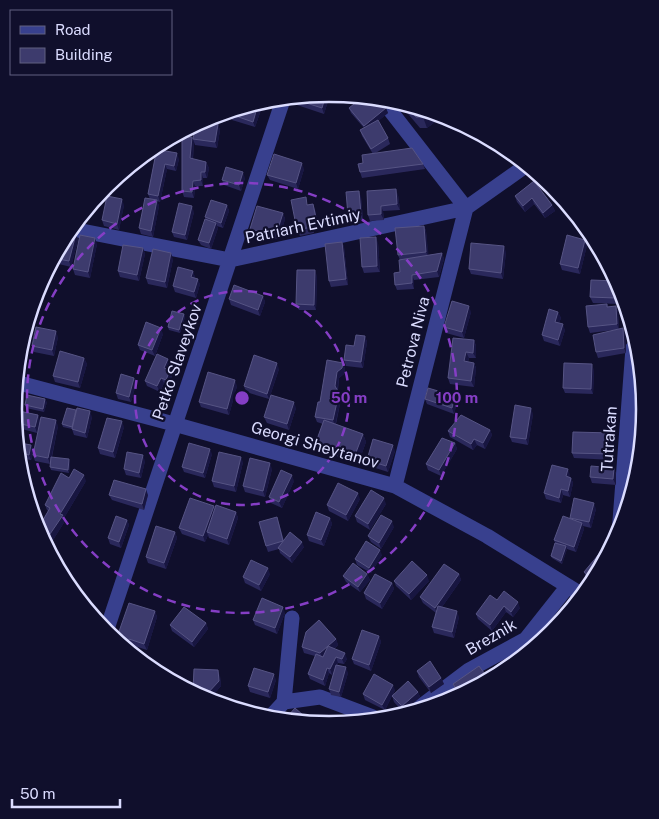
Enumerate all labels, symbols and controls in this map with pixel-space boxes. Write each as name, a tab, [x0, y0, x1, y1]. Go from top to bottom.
legend	[10, 10, 172, 75]
text: Road	[55, 21, 91, 38]
text: Building	[55, 46, 113, 63]
street label: Patriarh Evtimiy	[243, 204, 363, 248]
street label: Petrova Niva	[392, 294, 434, 390]
street label: Petko Slaveykov	[148, 301, 206, 423]
centre of rings	[233, 389, 251, 407]
text: 50 m	[331, 389, 367, 406]
text: 100 m	[436, 389, 478, 406]
street label: Tutrakan	[597, 406, 621, 472]
street label: Georgi Sheytanov	[249, 418, 381, 472]
street label: Breznik	[462, 615, 520, 659]
scale bar	[12, 776, 120, 808]
text: 50 m	[20, 785, 55, 802]

